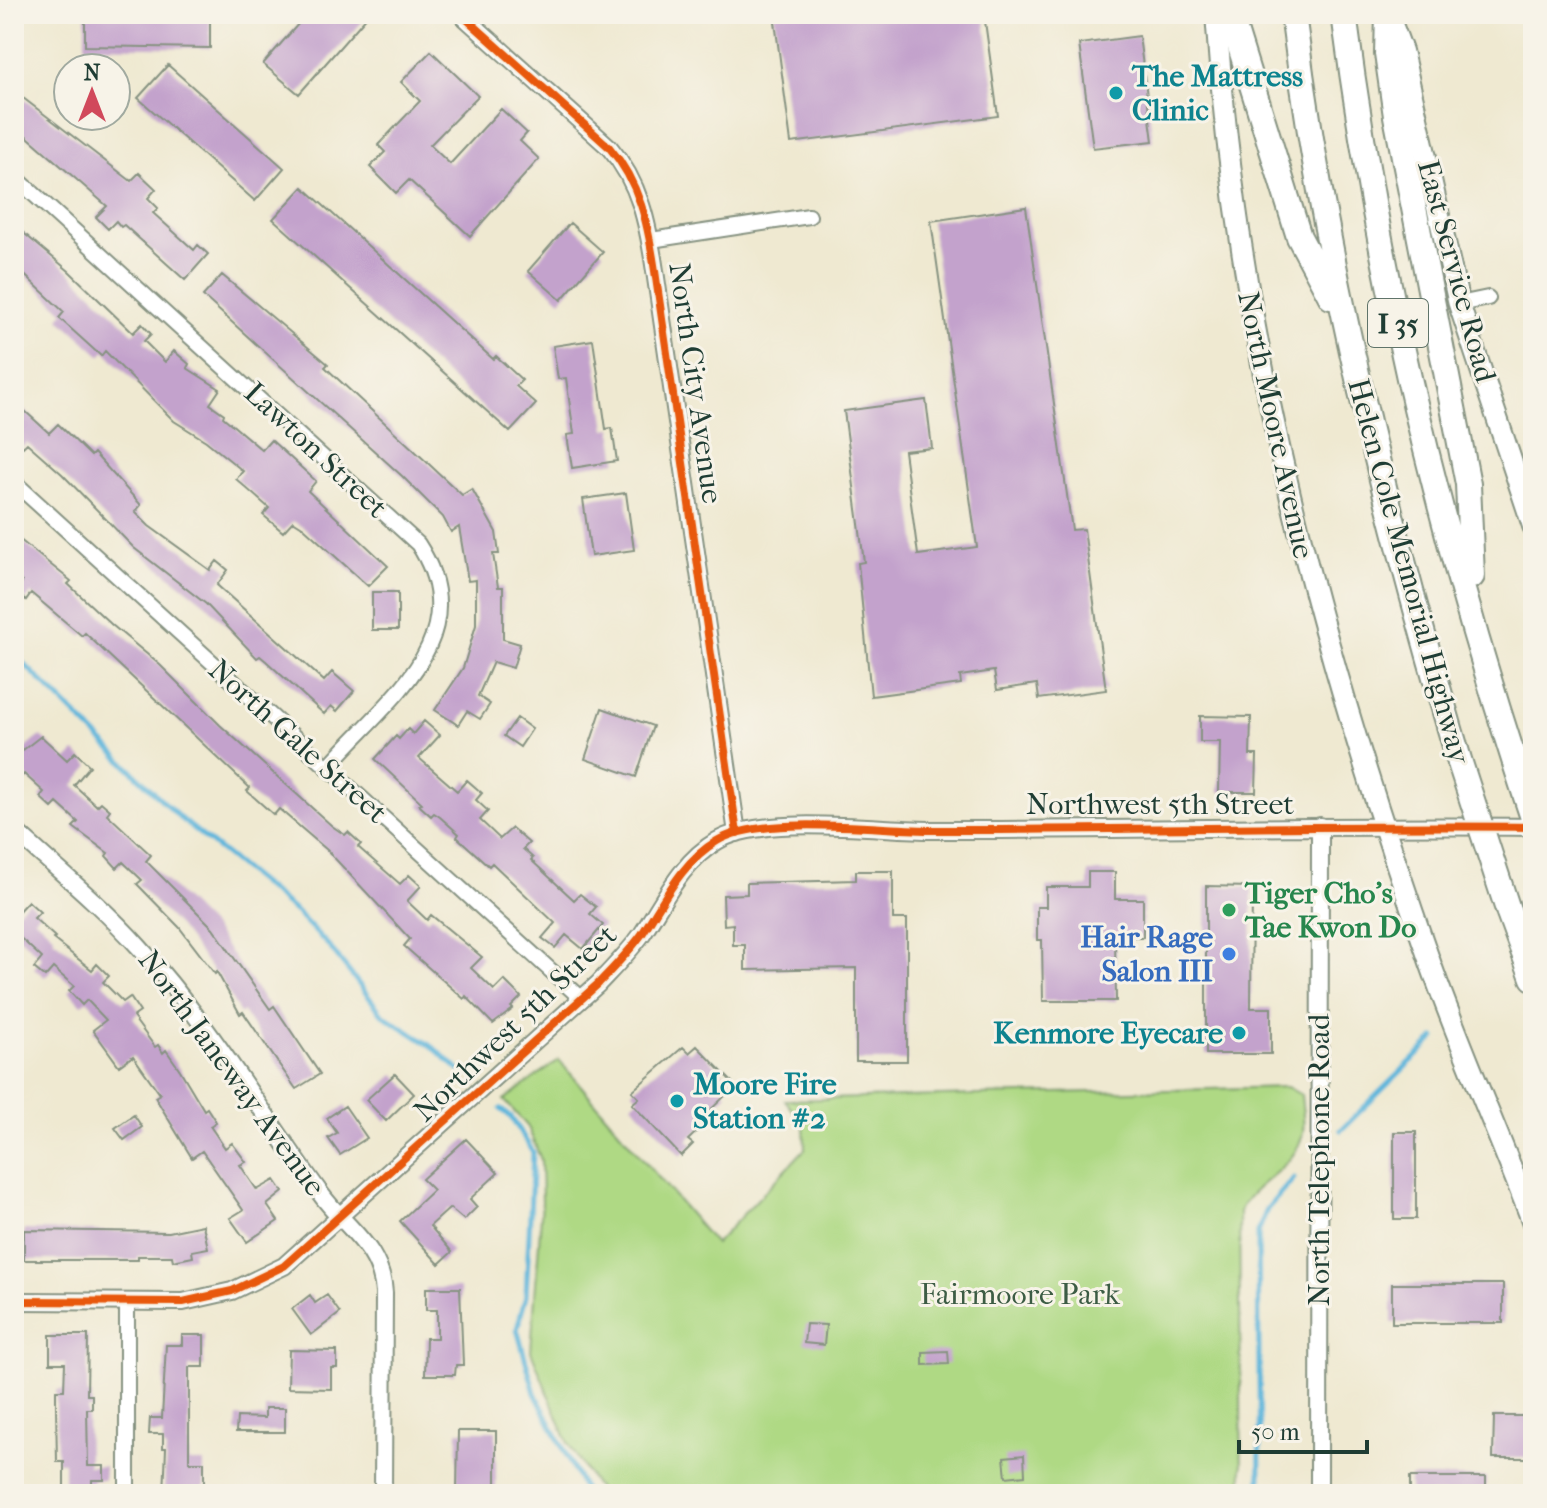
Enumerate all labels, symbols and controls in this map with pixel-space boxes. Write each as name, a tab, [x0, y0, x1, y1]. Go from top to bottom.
north arrow	[52, 52, 132, 132]
place label: The Mattress Clinic	[1131, 59, 1303, 128]
text: N	[84, 60, 101, 86]
marker: The Mattress Clinic	[1107, 84, 1125, 102]
street label: East Service Road	[1410, 156, 1503, 387]
street label: North City Avenue	[661, 260, 730, 506]
street label: North Moore Avenue	[1230, 288, 1321, 562]
road number: I 35	[1368, 299, 1428, 347]
street label: Lawton Street	[237, 375, 395, 526]
street label: Helen Cole Memorial Highway	[1340, 375, 1477, 769]
street label: North Gale Street	[201, 652, 394, 831]
street label: Northwest 5th Street	[1026, 787, 1294, 822]
place label: Tiger Cho's Tae Kwon Do	[1244, 876, 1416, 945]
marker: Tiger Cho's Tae Kwon Do	[1220, 901, 1238, 919]
street label: Northwest 5th Street	[407, 917, 624, 1129]
place label: Hair Rage Salon III	[1080, 920, 1213, 989]
street label: North Janeway Avenue	[131, 944, 333, 1203]
marker: Hair Rage Salon III	[1220, 945, 1238, 963]
street label: North Telephone Road	[1302, 1013, 1337, 1306]
place label: Kenmore Eyecare	[993, 1016, 1223, 1051]
marker: Kenmore Eyecare	[1230, 1024, 1248, 1042]
place label: Moore Fire Station #2	[693, 1067, 837, 1136]
marker: Moore Fire Station #2	[668, 1092, 686, 1110]
park label: Fairmoore Park	[920, 1277, 1121, 1312]
scale bar	[1239, 1404, 1367, 1454]
text: 50 m	[1251, 1418, 1300, 1446]

